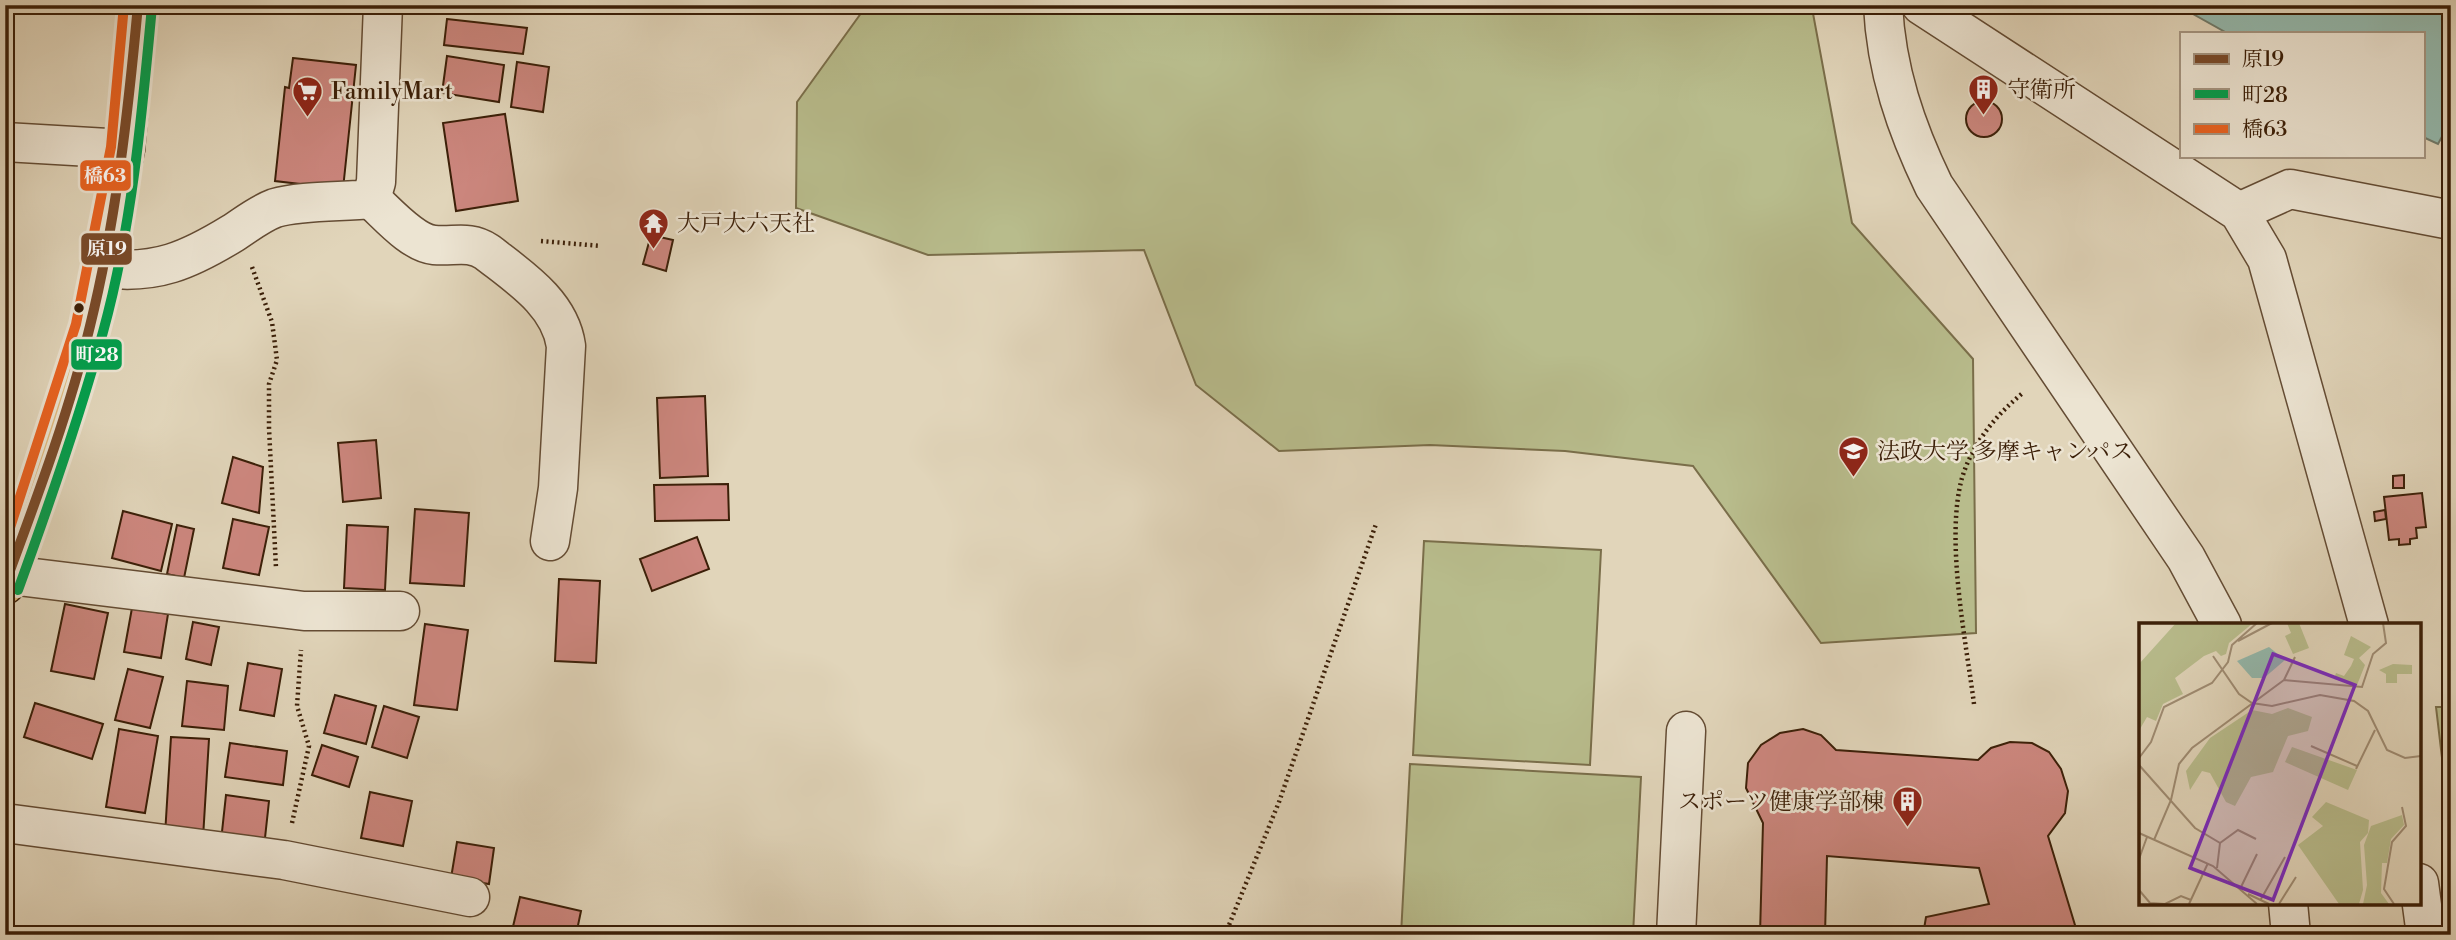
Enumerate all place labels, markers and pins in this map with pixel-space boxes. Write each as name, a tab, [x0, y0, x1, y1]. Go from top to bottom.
building icon: 守衛所	[1967, 73, 2001, 117]
supermarket icon: FamilyMart	[291, 75, 325, 119]
place label: 守衛所	[2007, 76, 2076, 104]
place label: FamilyMart	[331, 78, 453, 106]
temple icon: 大戸大六天社	[637, 207, 671, 251]
place label: 大戸大六天社	[677, 210, 815, 238]
unlabelled marker	[72, 301, 86, 315]
school or university icon: 法政大学 多摩キャンパス	[1837, 435, 1871, 479]
place label: 法政大学 多摩キャンパス	[1877, 438, 2133, 466]
building icon: スポーツ健康学部棟	[1890, 785, 1924, 829]
place label: スポーツ健康学部棟	[1678, 788, 1884, 816]

